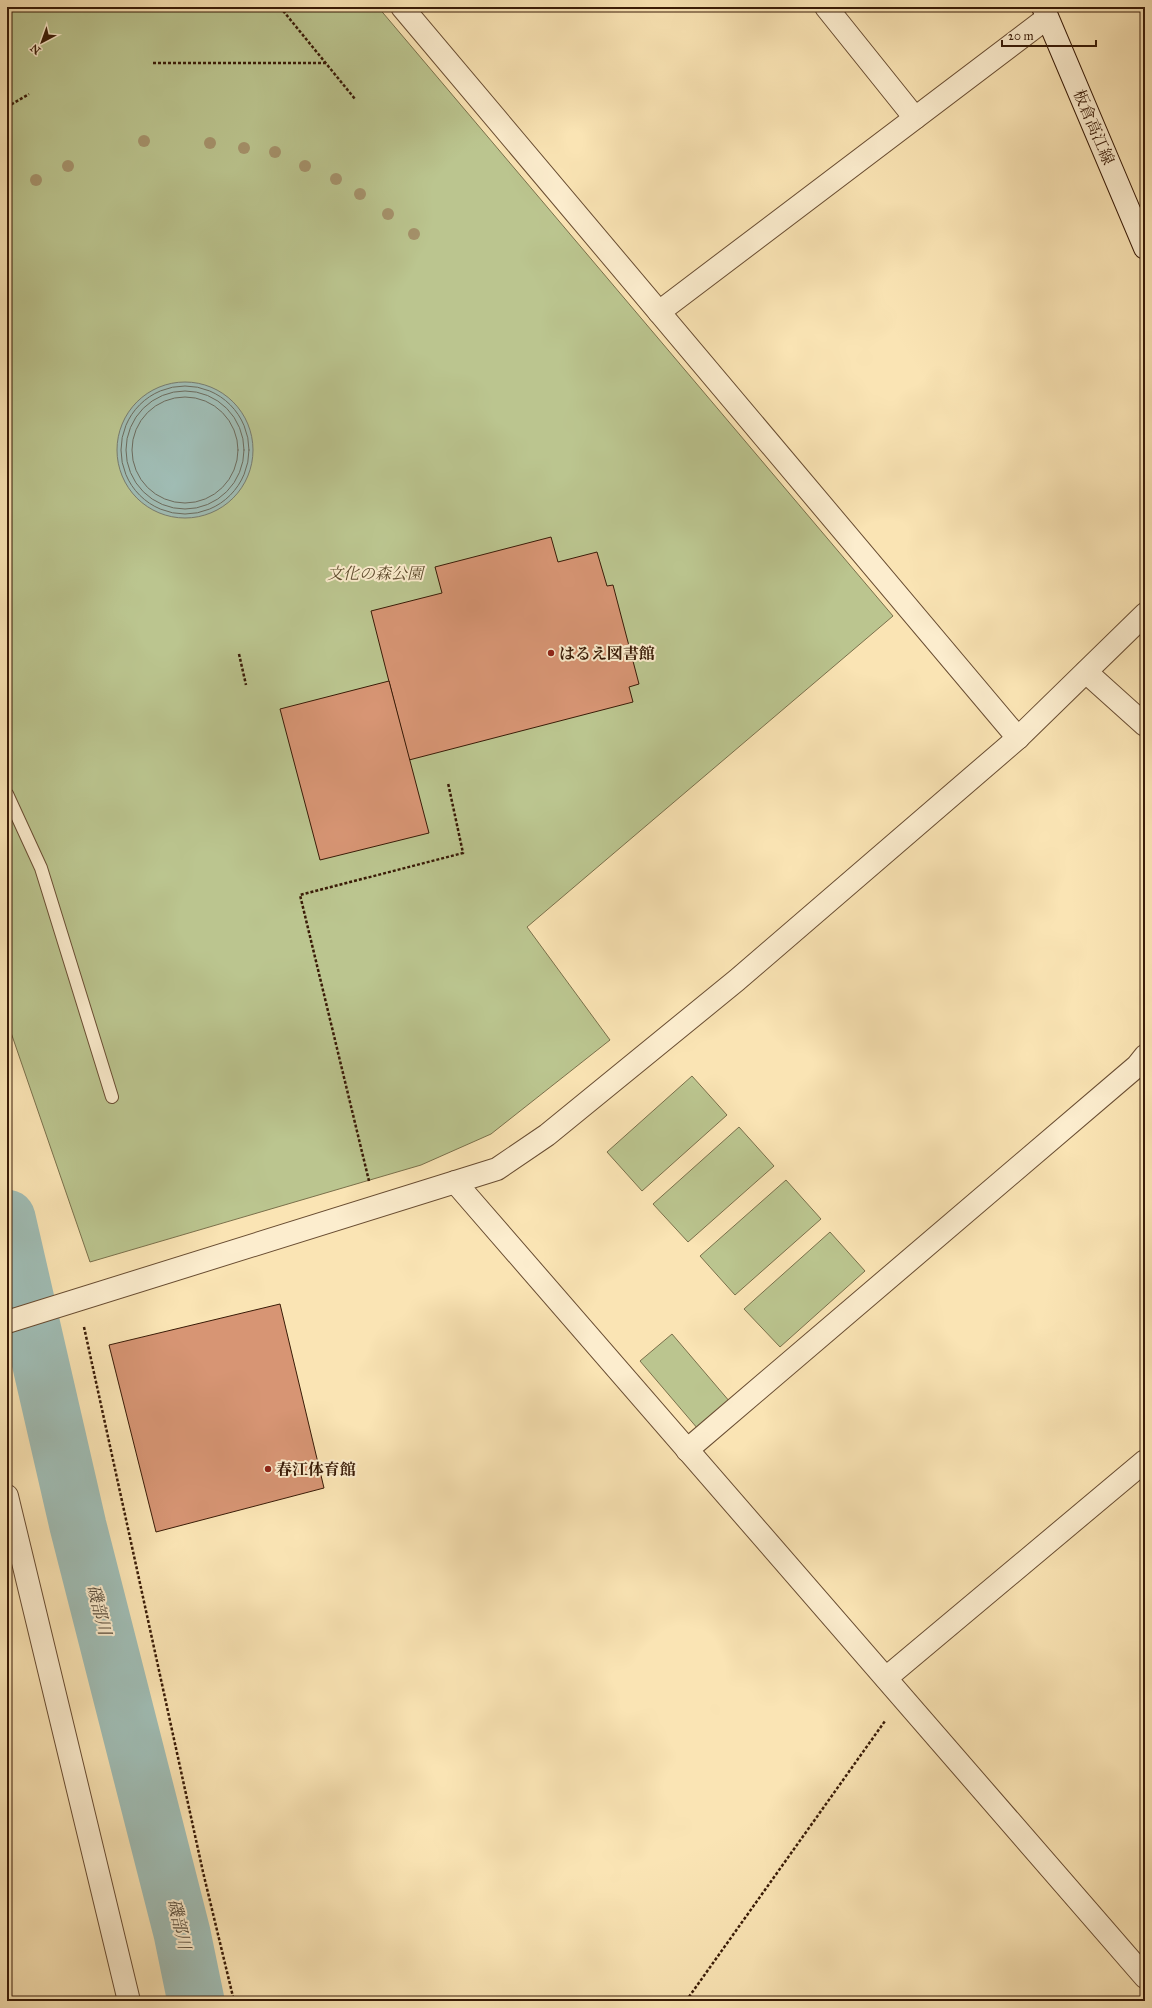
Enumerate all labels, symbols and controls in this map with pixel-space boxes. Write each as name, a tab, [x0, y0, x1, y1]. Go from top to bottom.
north arrow	[22, 22, 62, 62]
scale bar	[1002, 22, 1096, 48]
text: 20 m	[1008, 29, 1034, 43]
text: N	[27, 41, 44, 57]
street label: 板倉高江線	[1070, 86, 1118, 168]
park label: 文化の森公園	[327, 564, 426, 583]
place label: はるえ図書館	[559, 644, 655, 663]
marker: はるえ図書館	[546, 648, 556, 658]
place label: 春江体育館	[276, 1460, 356, 1479]
marker: 春江体育館	[263, 1464, 273, 1474]
water label: 磯部川	[83, 1583, 116, 1639]
water label: 磯部川	[163, 1897, 195, 1953]

